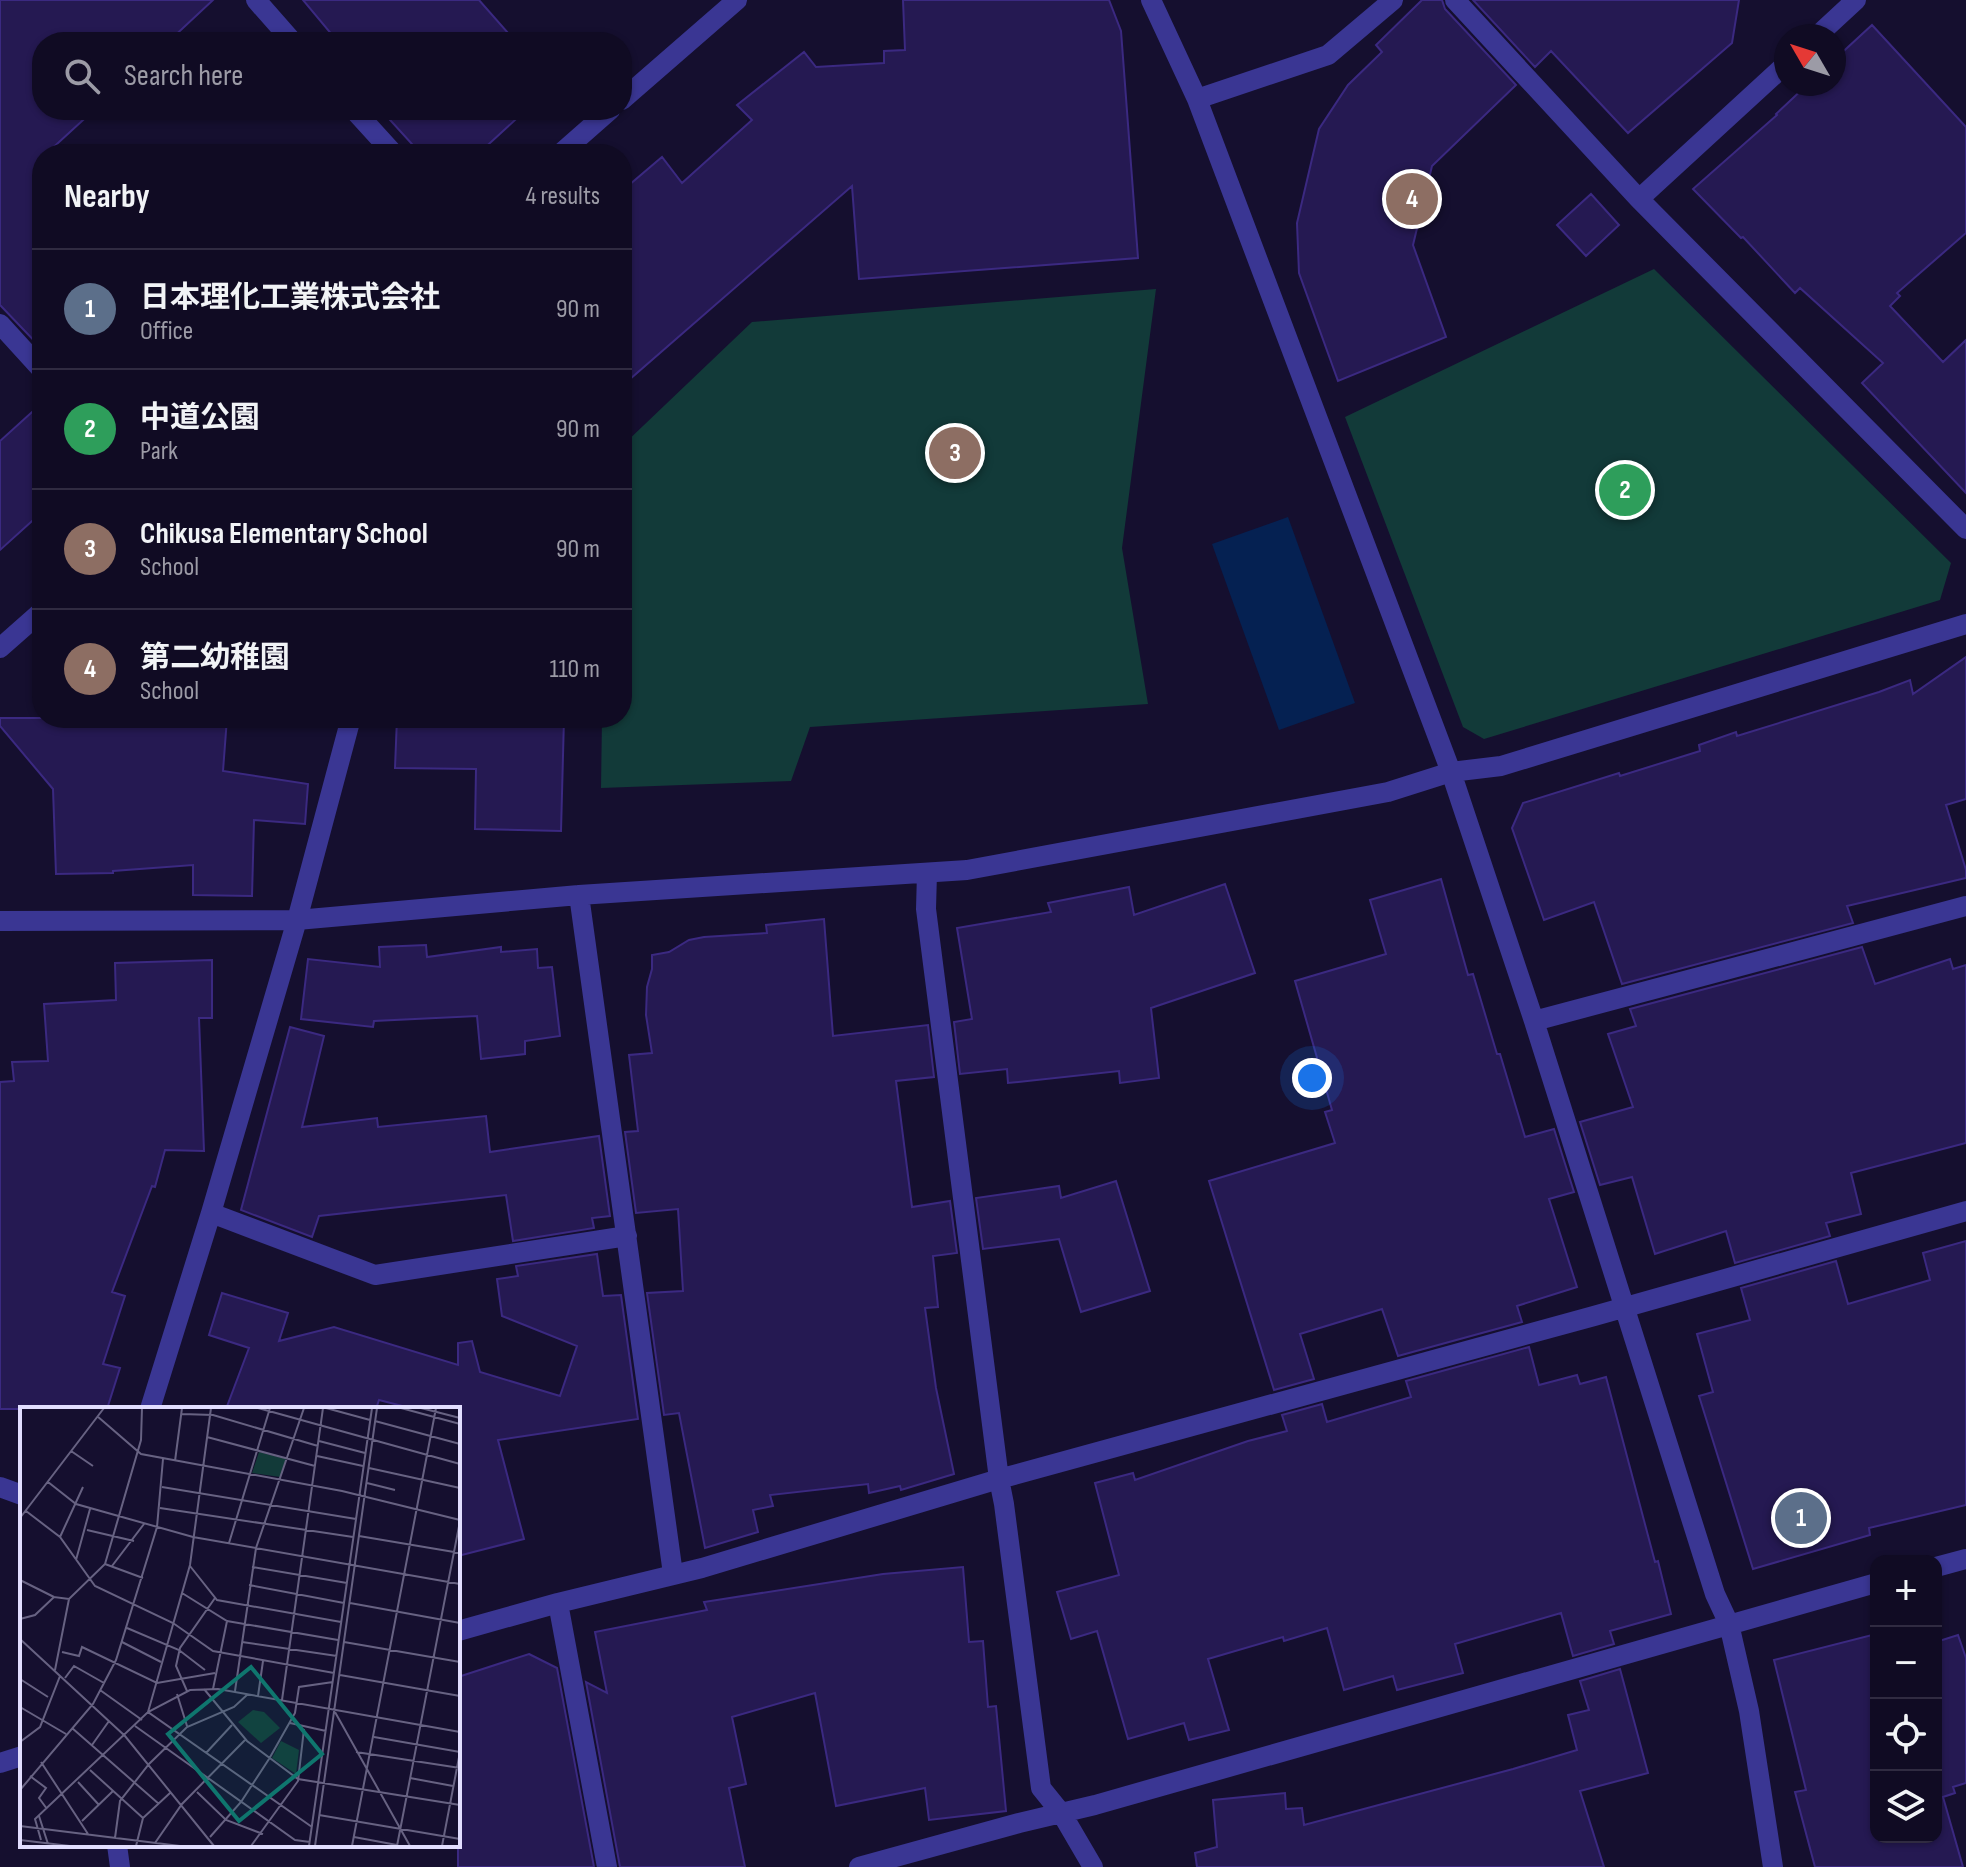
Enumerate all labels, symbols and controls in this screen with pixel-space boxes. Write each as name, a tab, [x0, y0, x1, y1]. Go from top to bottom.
north arrow	[1774, 24, 1846, 96]
search box	[32, 32, 632, 120]
icon: search	[60, 54, 104, 98]
text: Search here	[124, 58, 243, 94]
pin: 4	[1386, 169, 1438, 229]
text: Nearby	[64, 176, 150, 217]
text: 4 results	[525, 181, 600, 212]
text: 日本理化工業株式会社	[140, 280, 440, 316]
text: 1	[85, 294, 95, 325]
text: 90 m	[556, 294, 600, 325]
text: Office	[140, 316, 193, 347]
text: 中道公園	[140, 400, 260, 436]
text: 2	[84, 414, 96, 445]
text: 90 m	[556, 414, 600, 445]
pin: 3	[929, 423, 981, 483]
text: Park	[140, 436, 178, 467]
pin: 2	[1599, 460, 1651, 520]
text: Chikusa Elementary School	[140, 516, 428, 552]
text: 3	[84, 534, 96, 565]
text: 90 m	[556, 534, 600, 565]
text: School	[140, 552, 199, 583]
text: 第二幼稚園	[140, 640, 290, 676]
text: 4	[84, 654, 96, 685]
text: 110 m	[549, 654, 600, 685]
text: School	[140, 676, 199, 707]
your location	[1292, 1058, 1332, 1098]
inset map	[20, 1407, 460, 1847]
pin: 1	[1775, 1488, 1827, 1548]
map controls	[1870, 1555, 1942, 1843]
button: +	[1870, 1555, 1942, 1627]
button: −	[1870, 1627, 1942, 1699]
button: locate	[1870, 1699, 1942, 1771]
button: layers	[1870, 1771, 1942, 1843]

